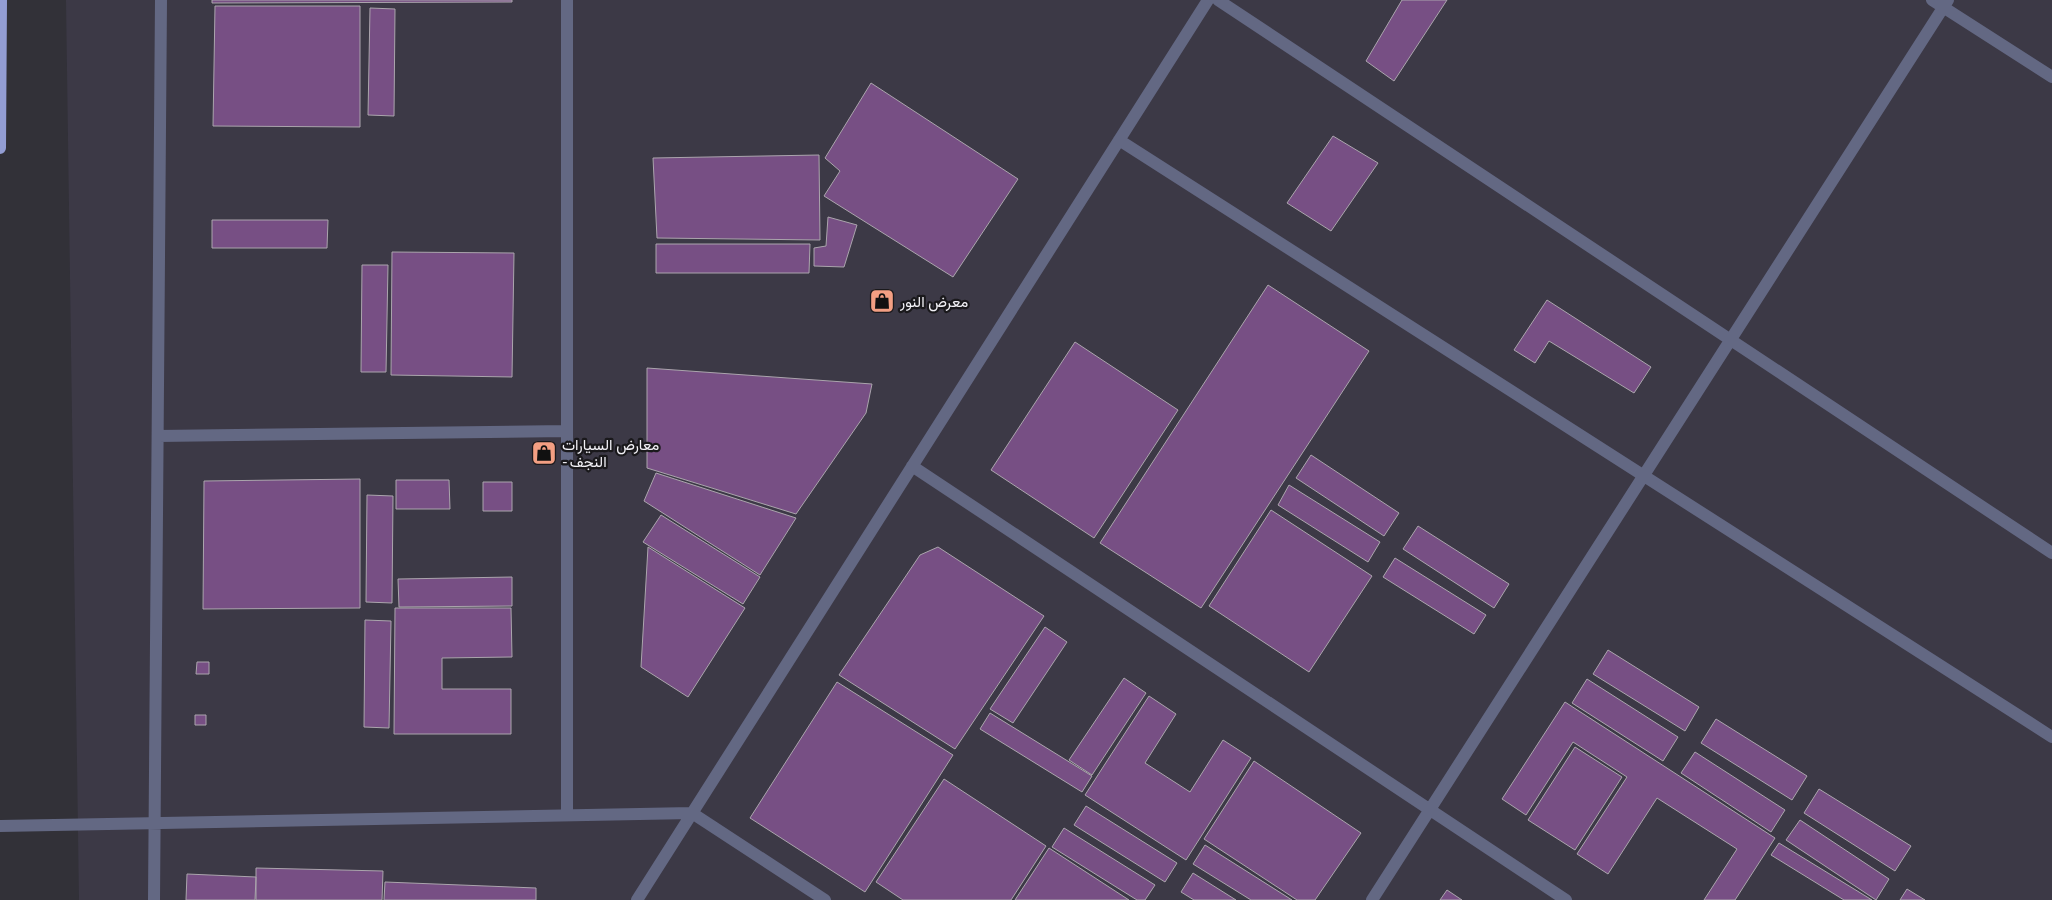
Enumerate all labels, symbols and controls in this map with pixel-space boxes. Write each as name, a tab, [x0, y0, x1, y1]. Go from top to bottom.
shop icon: معرض النور	[869, 288, 895, 314]
place label: معرض النور	[899, 293, 968, 312]
place label: معارض السيارات - النجف	[562, 436, 659, 471]
shop icon: معارض السيارات - النجف	[531, 440, 557, 466]

